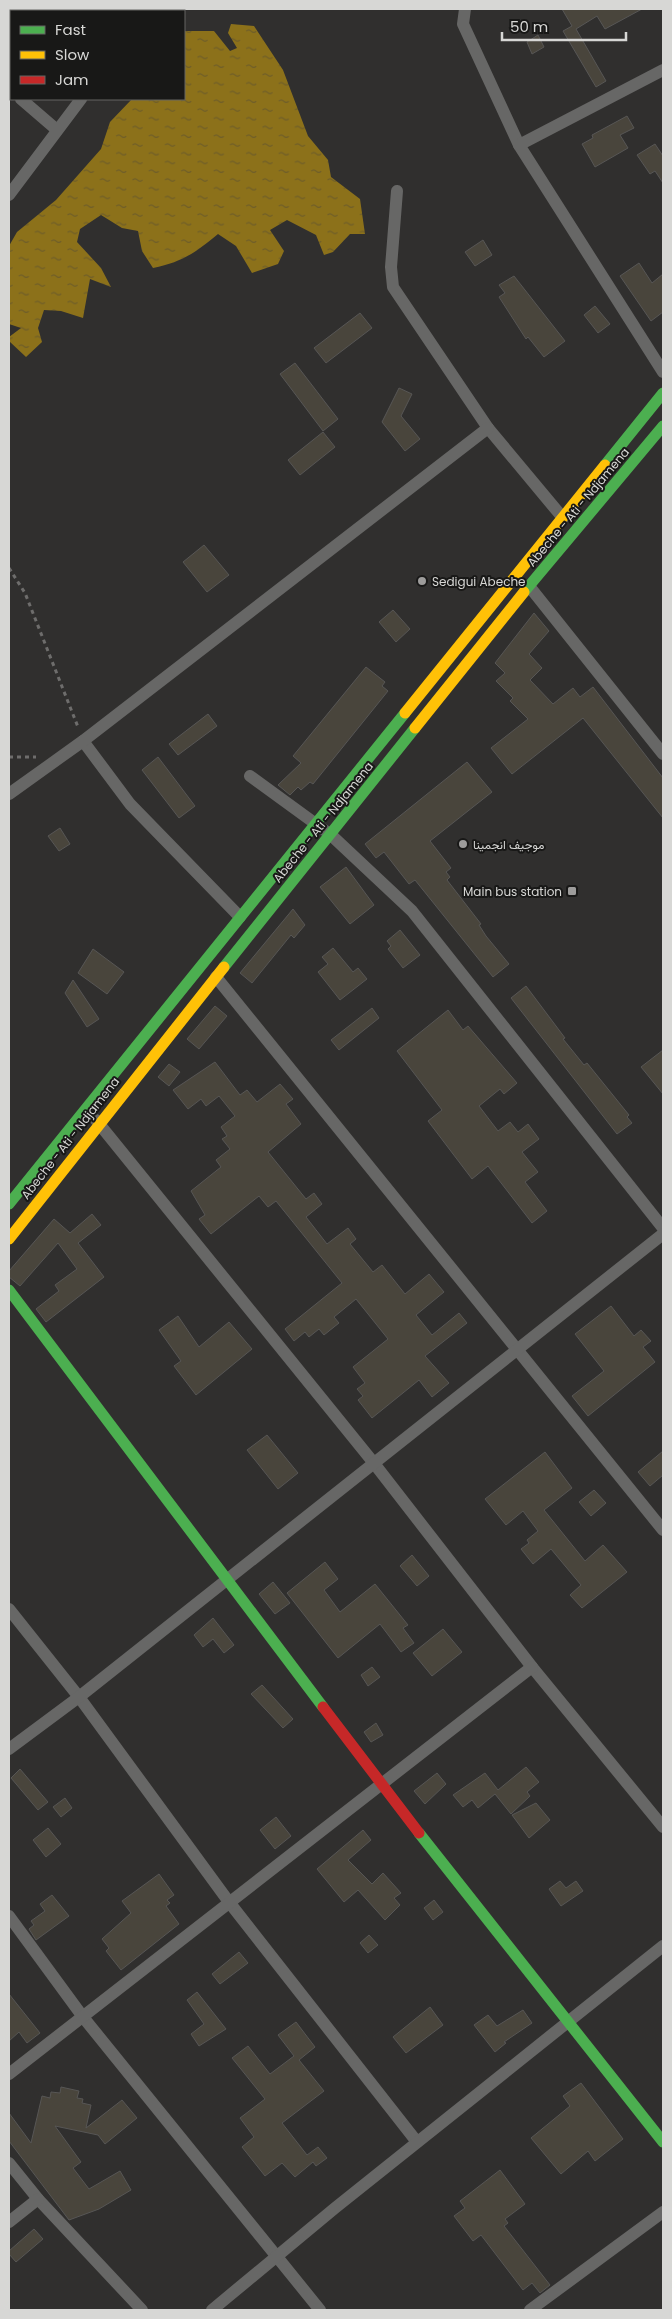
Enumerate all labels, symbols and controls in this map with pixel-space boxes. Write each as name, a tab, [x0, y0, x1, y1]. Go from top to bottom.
legend	[10, 10, 185, 100]
scale bar	[502, 10, 626, 42]
text: 50 m	[510, 16, 548, 37]
text: Fast	[55, 19, 86, 40]
text: Slow	[55, 44, 90, 65]
text: Jam	[55, 69, 89, 90]
street label: Abeche - Ati - Ndjamena	[523, 444, 633, 570]
place label: Sedigui Abeche	[432, 573, 526, 590]
marker: Sedigui Abeche	[416, 575, 428, 587]
street label: Abeche - Ati - Ndjamena	[269, 758, 377, 886]
place label: موجيف انجمينا	[473, 836, 544, 853]
marker: موجيف انجمينا	[457, 838, 469, 850]
place label: Main bus station	[463, 883, 562, 900]
marker: Main bus station	[566, 885, 578, 897]
street label: Abeche - Ati - Ndjamena	[17, 1073, 123, 1203]

